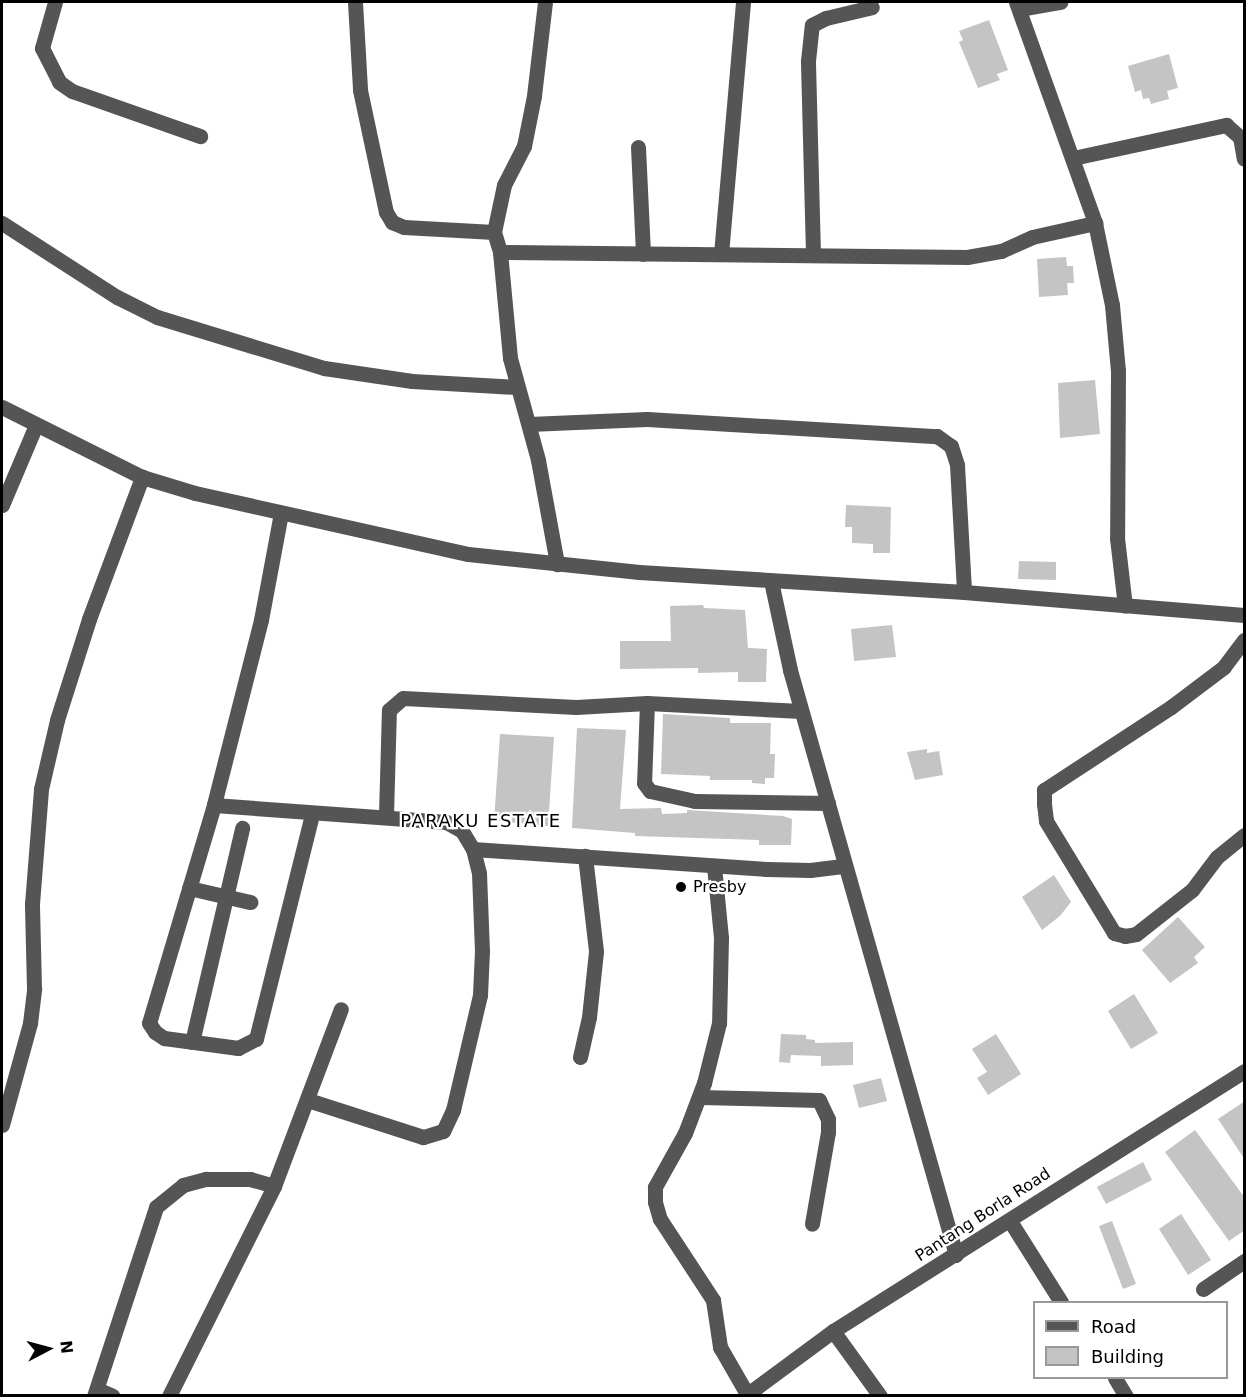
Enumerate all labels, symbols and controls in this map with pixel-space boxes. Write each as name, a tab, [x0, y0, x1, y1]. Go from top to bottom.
district label: PARAKU ESTATE	[400, 810, 562, 832]
place label: Presby	[693, 877, 746, 897]
marker: Presby	[674, 880, 688, 894]
street label: Pantang Borla Road	[912, 1164, 1054, 1266]
legend	[1033, 1301, 1228, 1379]
text: Road	[1091, 1316, 1136, 1337]
north arrow	[18, 1319, 78, 1379]
text: N	[56, 1339, 77, 1355]
text: Building	[1091, 1346, 1164, 1367]

